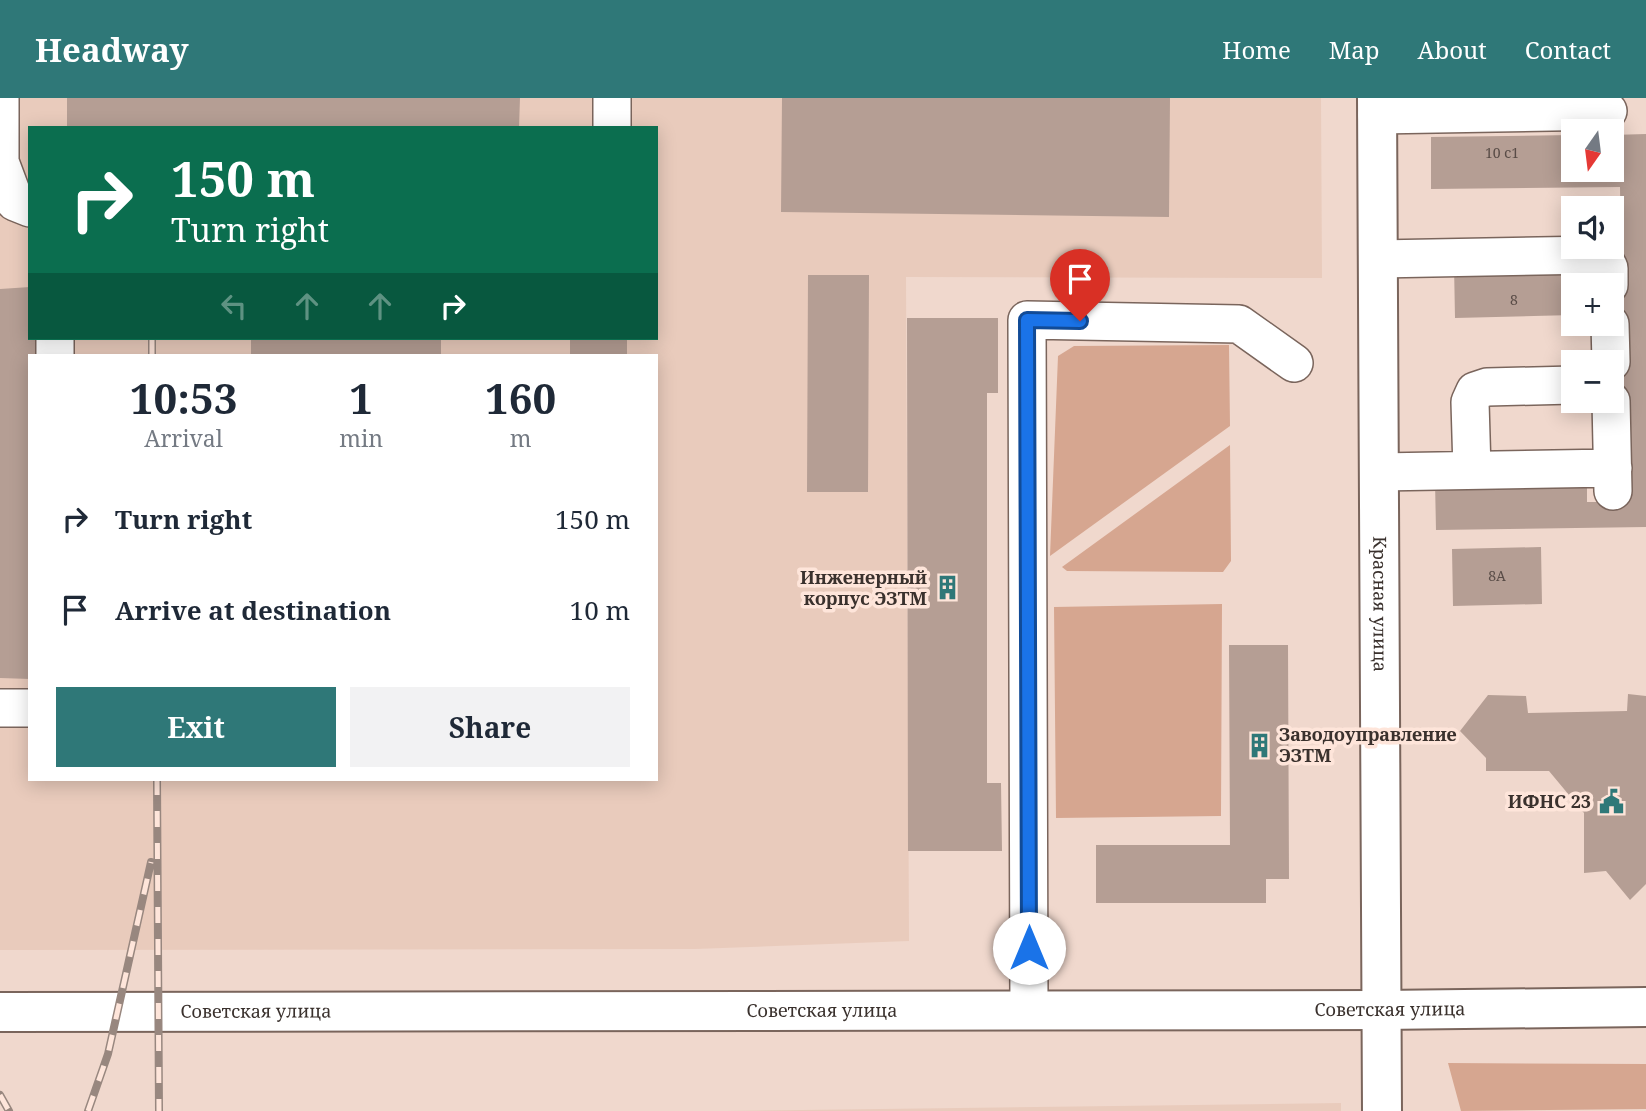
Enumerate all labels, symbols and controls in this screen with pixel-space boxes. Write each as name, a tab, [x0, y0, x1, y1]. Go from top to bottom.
text: Headway	[35, 27, 189, 72]
text: Home	[1222, 33, 1291, 66]
text: Map	[1329, 33, 1380, 66]
text: About	[1418, 33, 1487, 66]
text: Contact	[1525, 33, 1611, 66]
north arrow	[1561, 119, 1624, 182]
map controls	[1561, 119, 1624, 413]
house number: 10 с1	[1485, 143, 1519, 162]
text: 150 m	[171, 145, 315, 211]
icon: right	[56, 154, 147, 245]
button: sound	[1561, 196, 1624, 259]
text: Turn right	[171, 208, 329, 251]
pin	[1050, 249, 1110, 321]
icon: arrive	[1061, 260, 1099, 298]
button: +	[1561, 273, 1624, 336]
icon: left	[215, 287, 253, 325]
icon: ahead	[288, 287, 326, 325]
icon: ahead	[361, 287, 399, 325]
icon: right	[434, 287, 472, 325]
house number: 8	[1510, 290, 1518, 309]
button: −	[1561, 350, 1624, 413]
text: 10:53	[130, 369, 237, 426]
text: 1	[349, 369, 373, 426]
text: 160	[485, 369, 556, 426]
text: Arrival	[144, 422, 223, 454]
text: min	[339, 422, 383, 454]
text: m	[510, 422, 531, 454]
icon: right	[56, 500, 94, 538]
text: Turn right	[115, 501, 252, 537]
text: 150 m	[555, 501, 630, 537]
street label: Красная улица	[1368, 536, 1393, 672]
place label: Инженерный корпус ЭЗТМ	[800, 565, 927, 610]
house number: 8А	[1488, 566, 1506, 585]
building icon: Инженерный корпус ЭЗТМ	[933, 574, 961, 602]
icon: arrive	[56, 591, 94, 629]
text: Arrive at destination	[115, 592, 391, 628]
text: 10 m	[570, 592, 630, 628]
button: Exit	[56, 687, 336, 767]
button: Share	[350, 687, 630, 767]
place label: Заводоуправление ЭЗТМ	[1279, 722, 1457, 767]
building icon: Заводоуправление ЭЗТМ	[1245, 731, 1273, 759]
public building icon: ИФНС 23	[1597, 788, 1625, 816]
place label: ИФНС 23	[1508, 789, 1591, 813]
position arrow	[992, 911, 1066, 985]
street label: Советская улица	[1314, 996, 1466, 1021]
street label: Советская улица	[746, 998, 897, 1022]
street label: Советская улица	[180, 999, 331, 1023]

